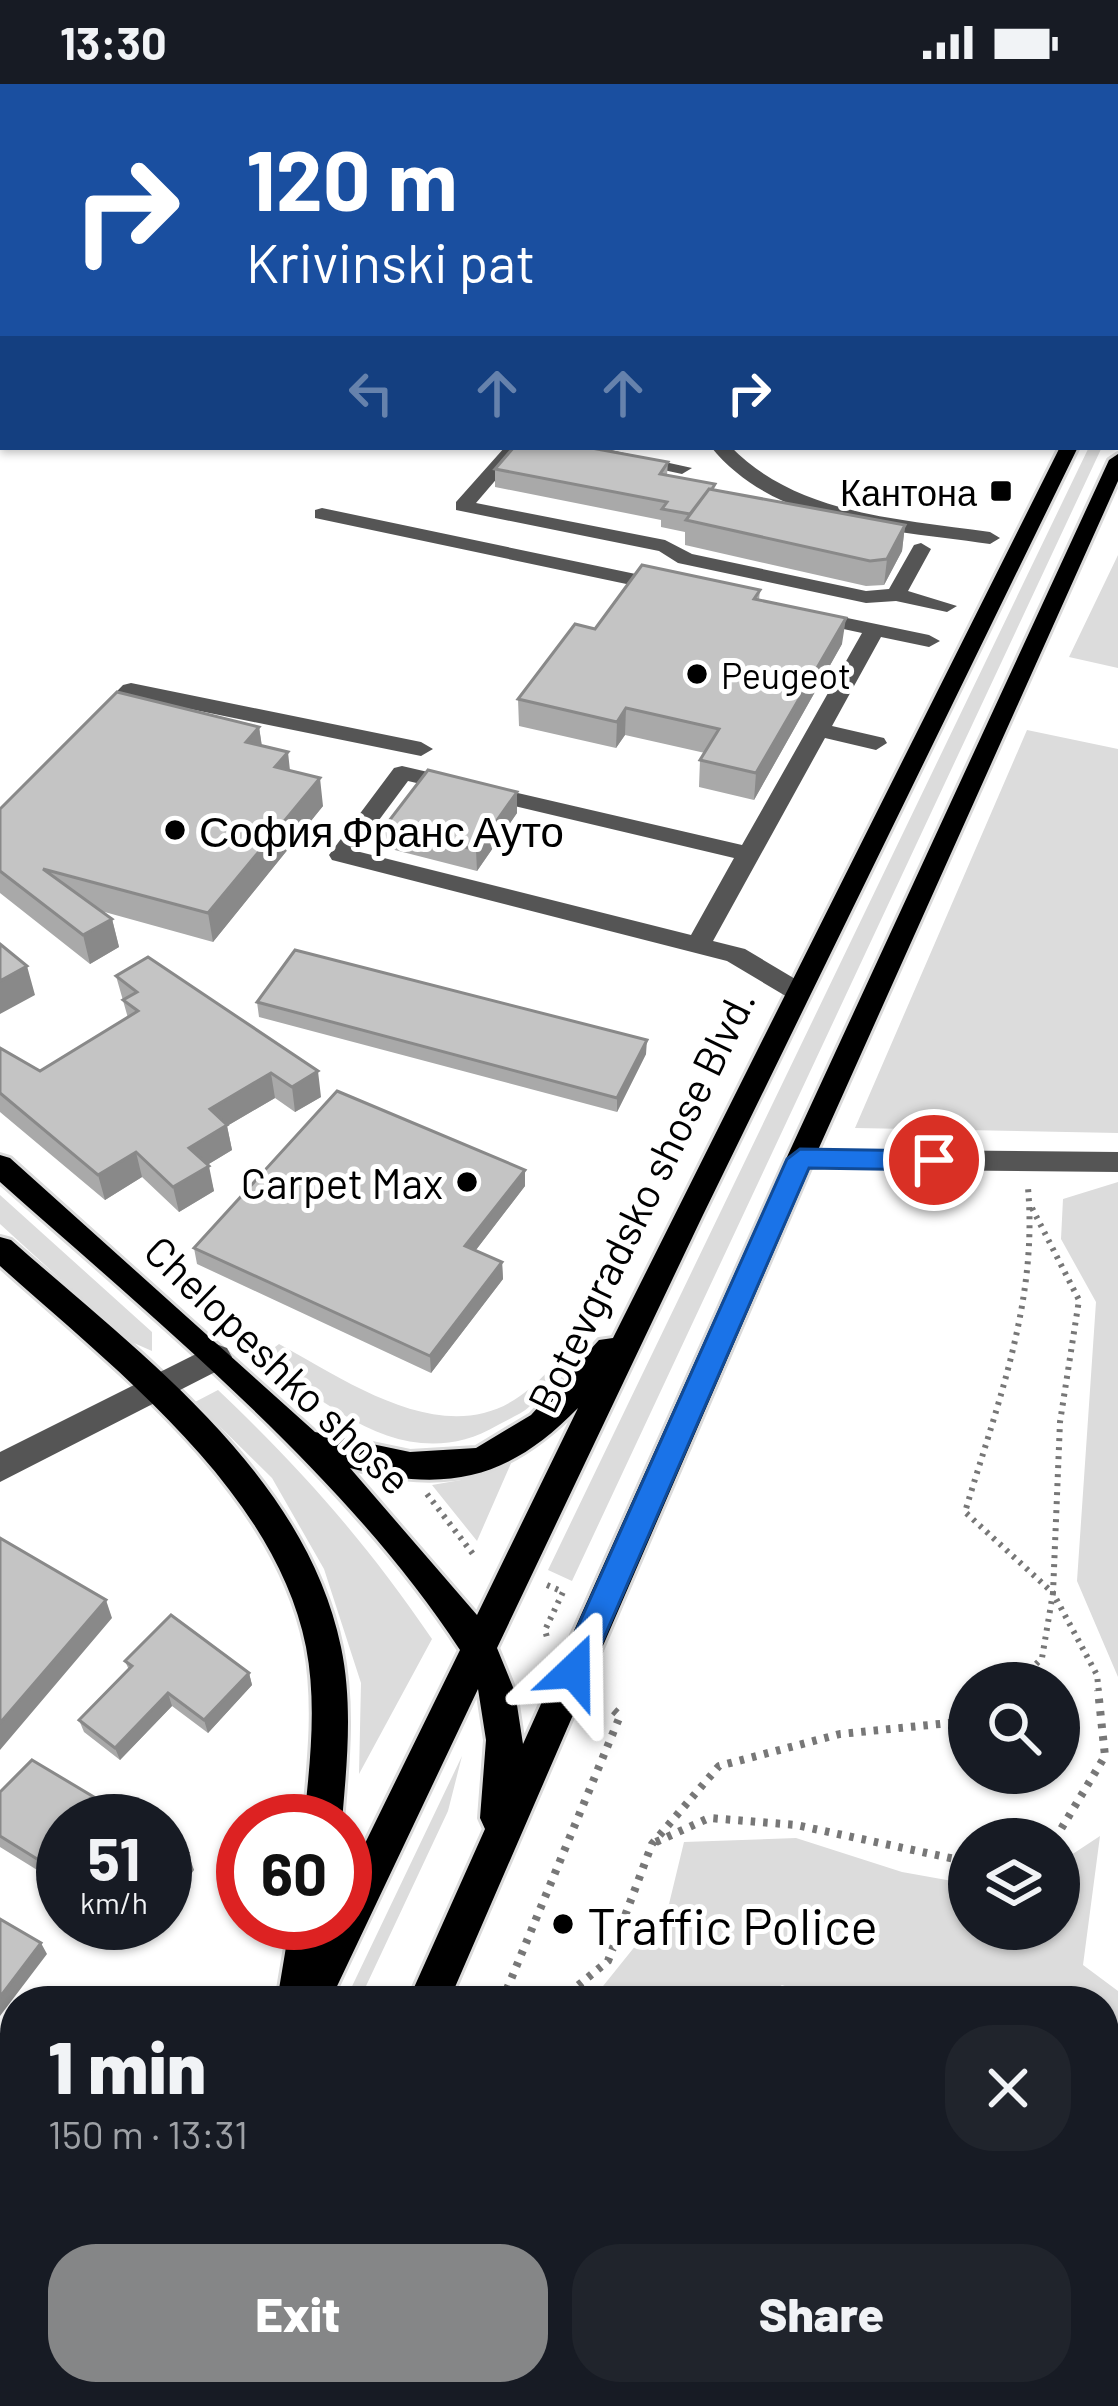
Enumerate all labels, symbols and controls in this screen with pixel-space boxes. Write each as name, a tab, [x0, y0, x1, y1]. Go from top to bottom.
text: 13:30	[60, 15, 167, 69]
text: 120 m	[246, 127, 458, 228]
icon: right	[48, 132, 204, 288]
text: Krivinski pat	[246, 229, 535, 294]
icon: left	[338, 360, 404, 426]
icon: ahead	[464, 360, 530, 426]
icon: ahead	[590, 360, 656, 426]
icon: right	[716, 360, 782, 426]
place label: Кантона	[840, 470, 978, 513]
marker: Кантона	[988, 478, 1014, 504]
place label: Peugeot	[721, 653, 851, 696]
marker: Peugeot	[684, 661, 710, 687]
place label: София Франс Ауто	[199, 805, 564, 856]
marker: София Франс Ауто	[162, 817, 188, 843]
street label: Botevgradsko shose Blvd.	[516, 980, 765, 1420]
pin	[883, 1109, 985, 1211]
icon: arrive	[901, 1127, 967, 1193]
place label: Carpet Max	[241, 1157, 443, 1208]
marker: Carpet Max	[454, 1169, 480, 1195]
street label: Chelopeshko shose	[135, 1224, 422, 1504]
position arrow	[511, 1608, 637, 1734]
map controls	[948, 1662, 1080, 1950]
button: search	[948, 1662, 1080, 1794]
speed limit sign: 60	[216, 1794, 372, 1950]
button: layers	[948, 1818, 1080, 1950]
text: 51	[88, 1821, 140, 1893]
text: km/h	[80, 1884, 148, 1920]
place label: Traffic Police	[587, 1894, 878, 1955]
marker: Traffic Police	[550, 1911, 576, 1937]
text: 1 min	[48, 2022, 206, 2108]
button: close	[945, 2025, 1071, 2151]
text: 150 m · 13:31	[48, 2110, 248, 2157]
button: Exit	[48, 2244, 548, 2382]
button: Share	[572, 2244, 1071, 2382]

